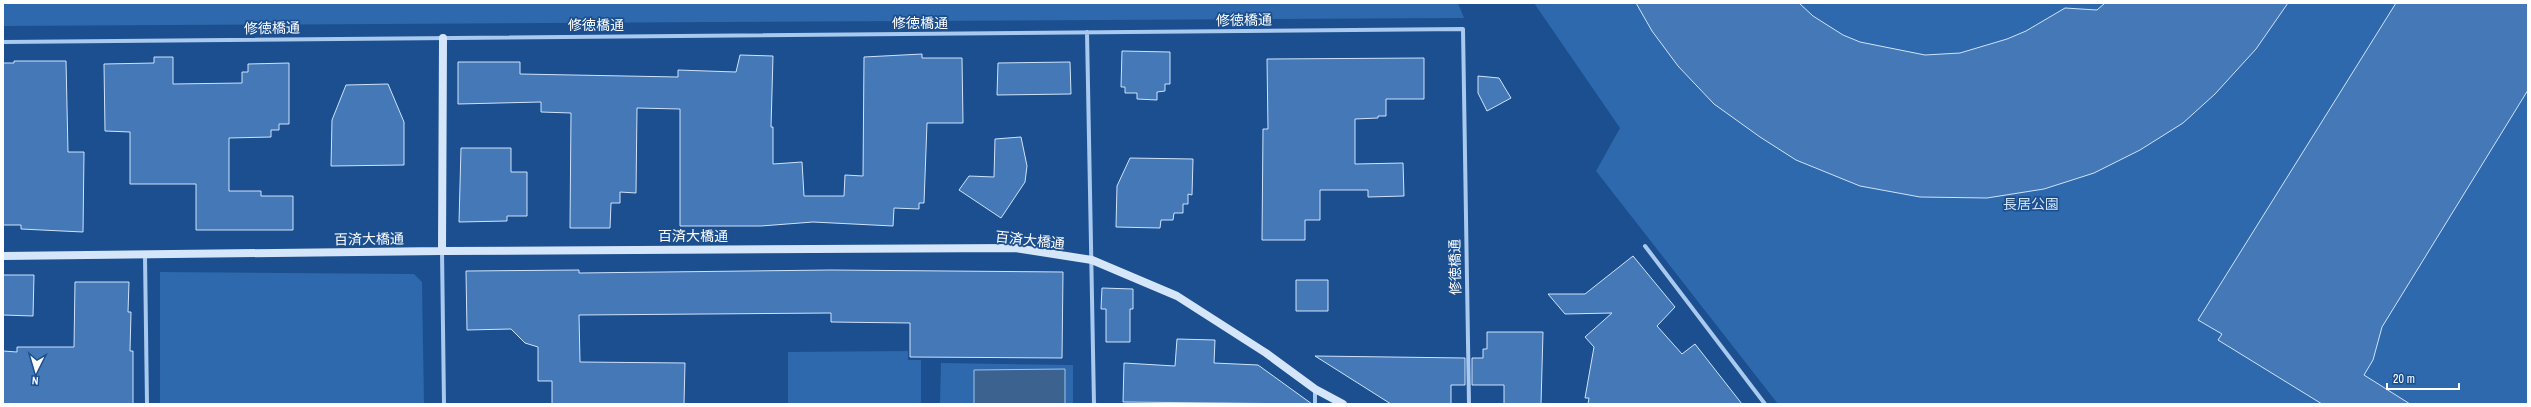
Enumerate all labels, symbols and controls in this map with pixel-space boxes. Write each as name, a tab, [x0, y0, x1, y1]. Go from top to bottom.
street label: 修徳橋通	[1216, 11, 1272, 29]
street label: 修徳橋通	[892, 14, 948, 32]
street label: 修徳橋通	[568, 16, 624, 34]
street label: 修徳橋通	[244, 19, 300, 37]
park label: 長居公園	[2003, 195, 2059, 213]
street label: 百済大橋通	[658, 227, 728, 245]
street label: 百済大橋通	[994, 227, 1066, 253]
street label: 百済大橋通	[334, 229, 404, 249]
street label: 修徳橋通	[1446, 239, 1464, 295]
north arrow	[16, 351, 56, 391]
scale bar	[2387, 365, 2459, 391]
text: 20 m	[2393, 371, 2415, 387]
text: N	[31, 374, 39, 388]

